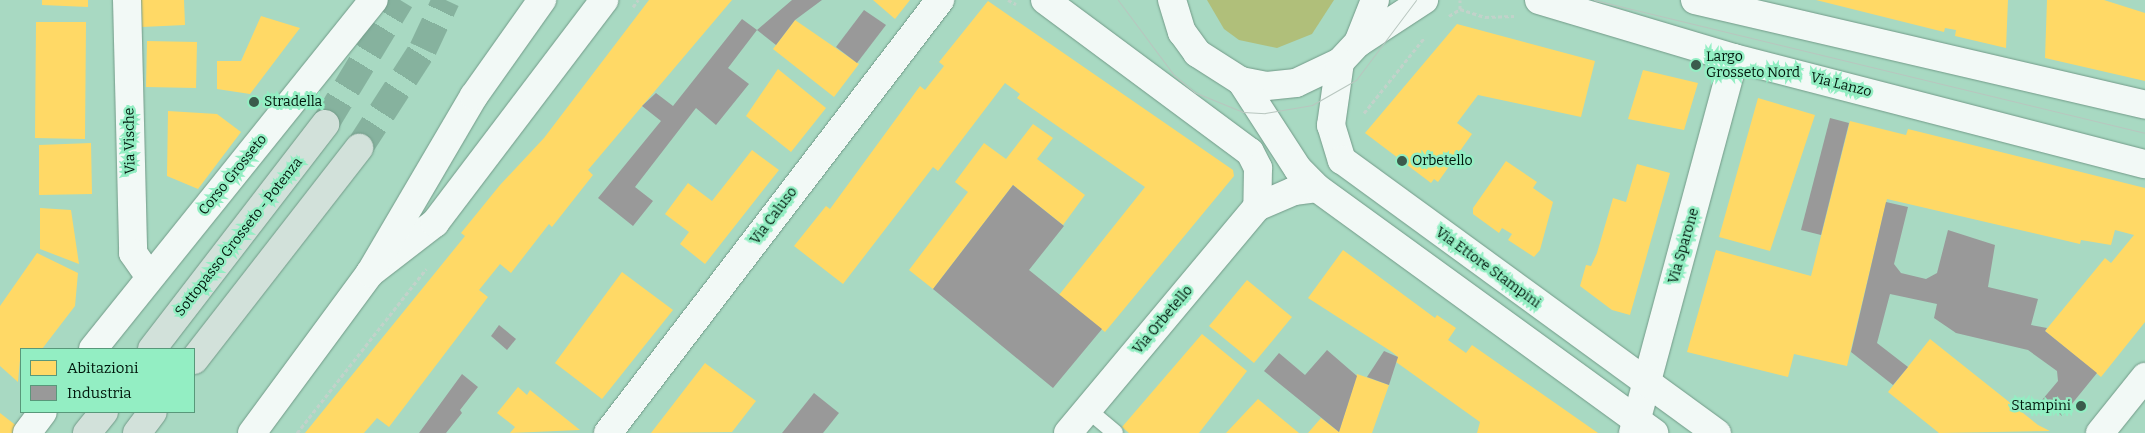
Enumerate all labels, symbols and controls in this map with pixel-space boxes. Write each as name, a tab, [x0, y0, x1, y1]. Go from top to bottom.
place label: Largo Grosseto Nord	[1706, 49, 1800, 82]
marker: Largo Grosseto Nord	[1690, 59, 1702, 71]
street label: Via Lanzo	[1809, 69, 1873, 101]
place label: Stradella	[264, 94, 322, 110]
marker: Stradella	[248, 96, 260, 108]
street label: Via Vische	[121, 107, 139, 175]
street label: Corso Grosseto	[195, 131, 271, 219]
place label: Orbetello	[1412, 153, 1473, 169]
street label: Sottopasso Grosseto - Potenza	[172, 154, 306, 320]
marker: Orbetello	[1396, 155, 1408, 167]
street label: Via Caluso	[747, 184, 801, 248]
street label: Via Sparone	[1665, 206, 1703, 286]
street label: Via Ettore Stampini	[1432, 224, 1544, 312]
street label: Via Orbetello	[1130, 282, 1196, 358]
legend	[20, 348, 195, 413]
text: Abitazioni	[67, 359, 138, 377]
text: Industria	[67, 384, 131, 402]
place label: Stampini	[2011, 398, 2071, 414]
marker: Stampini	[2075, 400, 2087, 412]

